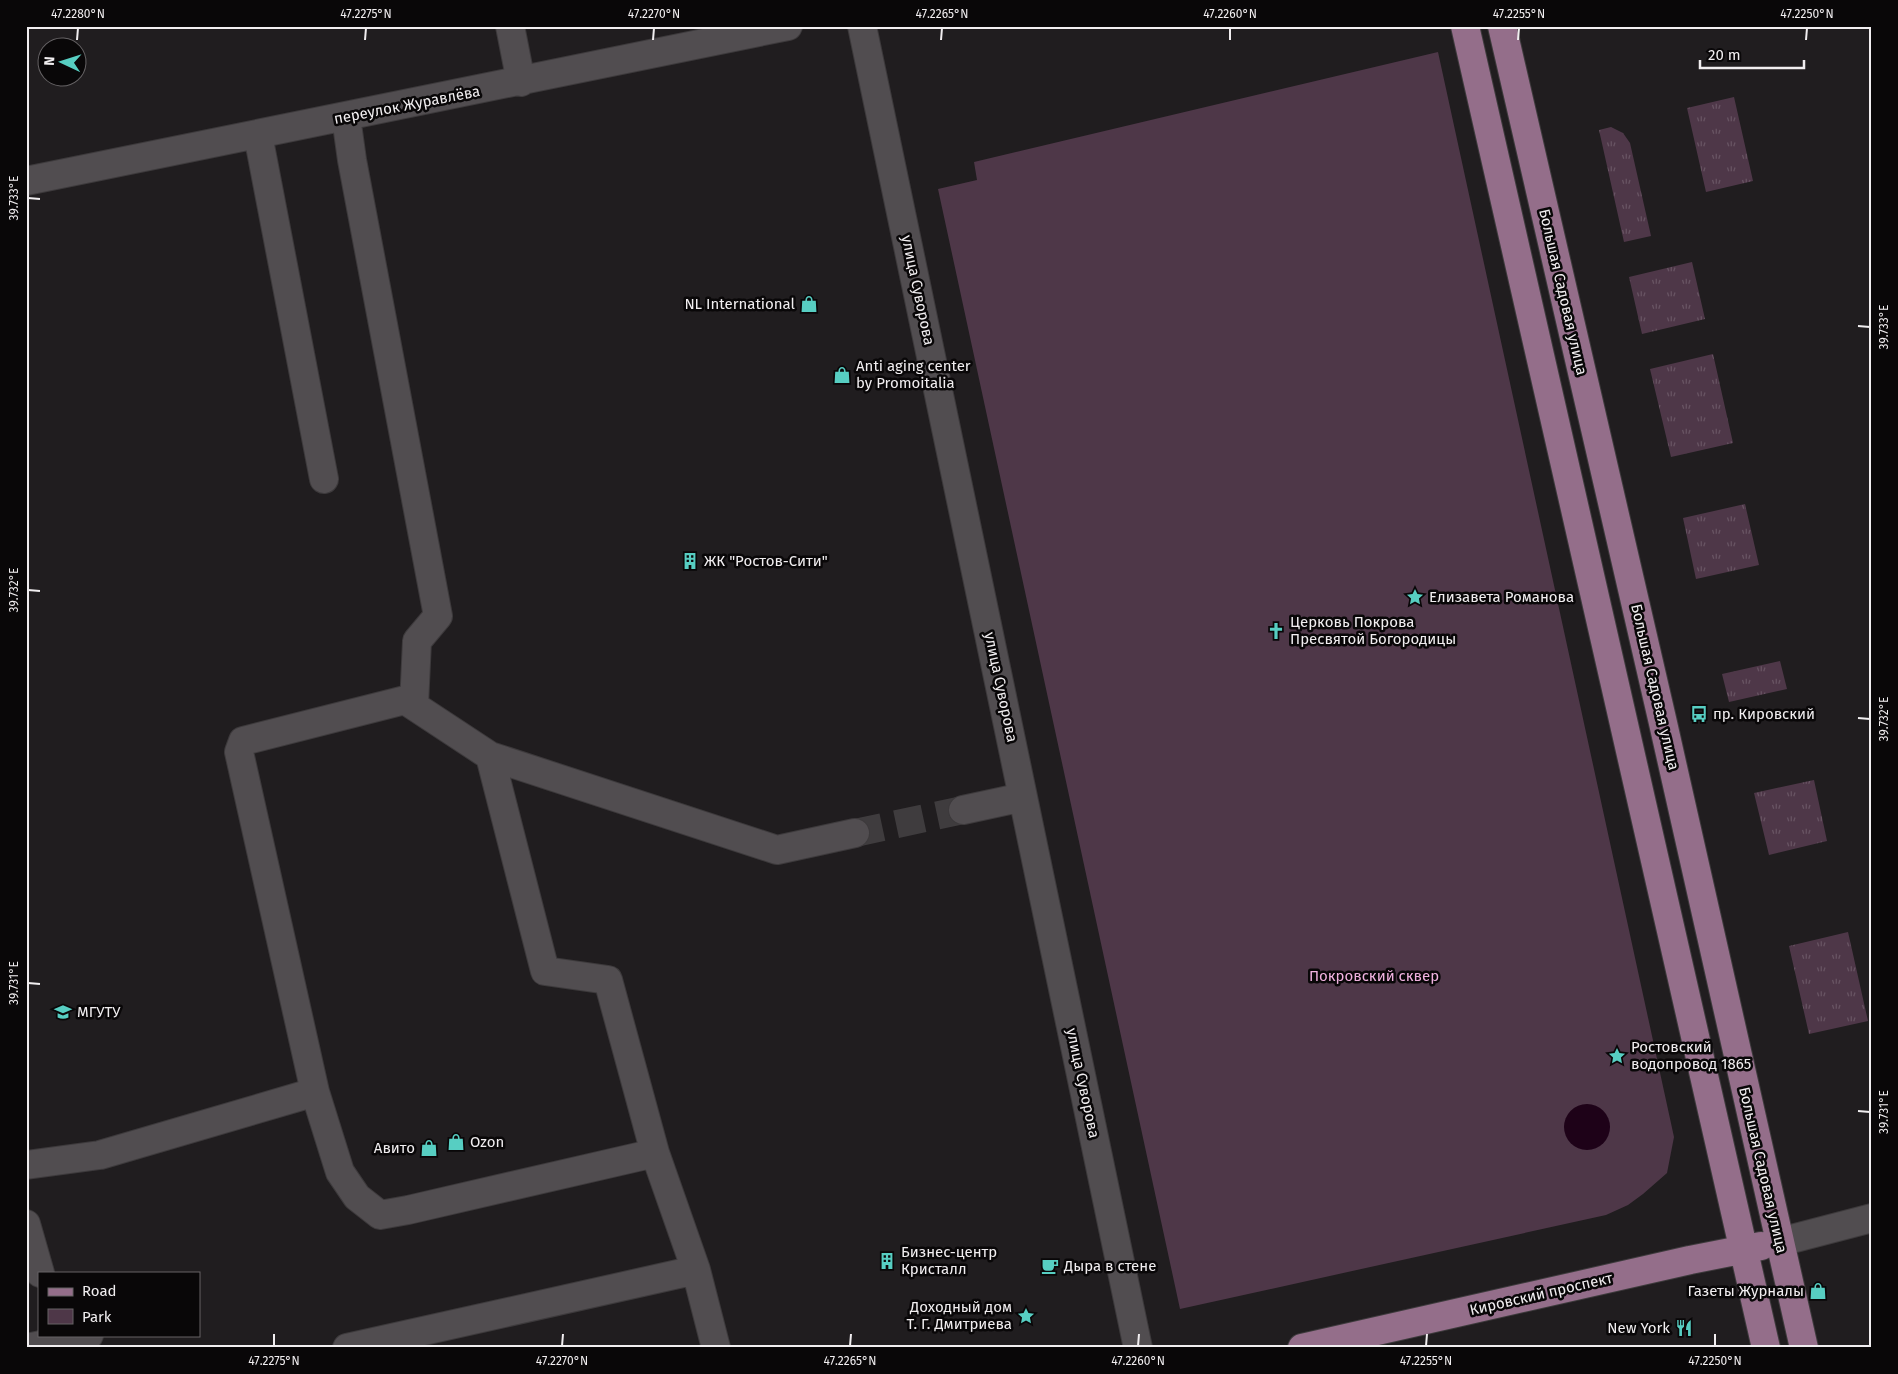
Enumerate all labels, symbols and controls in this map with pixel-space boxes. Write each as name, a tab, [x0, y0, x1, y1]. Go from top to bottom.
text: 47.2280°N	[51, 7, 105, 21]
text: 47.2275°N	[340, 7, 392, 21]
text: 47.2270°N	[628, 7, 680, 21]
text: 47.2265°N	[916, 7, 968, 21]
text: 47.2260°N	[1203, 7, 1257, 21]
text: 47.2255°N	[1493, 7, 1545, 21]
text: 47.2250°N	[1780, 7, 1834, 21]
north arrow	[38, 38, 88, 88]
scale bar	[1700, 38, 1804, 70]
text: 20 m	[1708, 46, 1741, 64]
text: N	[41, 56, 58, 66]
street label: переулок Журавлёва	[332, 82, 482, 128]
text: 39.733°E	[7, 176, 21, 220]
street label: Большая Садовая улица	[1535, 207, 1591, 377]
street label: улица Суворова	[898, 233, 938, 347]
shop icon: NL International	[799, 294, 819, 314]
place label: NL International	[684, 295, 796, 313]
text: 39.733°E	[1877, 305, 1891, 349]
place label: Anti aging center by Promoitalia	[856, 357, 971, 392]
shop icon: Anti aging center by Promoitalia	[832, 365, 852, 385]
building icon: ЖК "Ростов-Сити"	[680, 551, 700, 571]
place label: ЖК "Ростов-Сити"	[704, 552, 828, 570]
text: 39.732°E	[7, 568, 21, 612]
place icon: Елизавета Романова	[1405, 587, 1425, 607]
place label: Елизавета Романова	[1429, 588, 1574, 606]
street label: Большая Садовая улица	[1627, 602, 1683, 772]
place label: Церковь Покрова Пресвятой Богородицы	[1290, 613, 1456, 648]
church icon: Церковь Покрова Пресвятой Богородицы	[1266, 621, 1286, 641]
street label: улица Суворова	[981, 630, 1021, 744]
text: 39.732°E	[1877, 697, 1891, 741]
bus stop icon: пр. Кировский	[1689, 704, 1709, 724]
place label: пр. Кировский	[1713, 705, 1815, 723]
text: 39.731°E	[7, 961, 21, 1005]
park label: Покровский сквер	[1309, 967, 1439, 985]
school or university icon: МГУТУ	[53, 1002, 73, 1022]
place label: МГУТУ	[77, 1003, 121, 1021]
street label: улица Суворова	[1063, 1026, 1103, 1140]
place label: Ростовский водопровод 1865	[1631, 1038, 1751, 1073]
place icon: Ростовский водопровод 1865	[1607, 1046, 1627, 1066]
street label: Большая Садовая улица	[1735, 1085, 1791, 1255]
text: 39.731°E	[1877, 1090, 1891, 1134]
shop icon: Ozon	[446, 1132, 466, 1152]
place label: Ozon	[470, 1133, 504, 1151]
shop icon: Авито	[419, 1138, 439, 1158]
place label: Авито	[374, 1139, 415, 1157]
place label: Бизнес-центр Кристалл	[901, 1243, 997, 1278]
building icon: Бизнес-центр Кристалл	[877, 1251, 897, 1271]
cafe icon: Дыра в стене	[1040, 1256, 1060, 1276]
place label: Дыра в стене	[1063, 1257, 1156, 1275]
street label: Кировский проспект	[1468, 1269, 1614, 1319]
legend	[38, 1272, 200, 1336]
shop icon: Газеты Журналы	[1808, 1281, 1828, 1301]
text: Road	[82, 1282, 117, 1300]
place label: Газеты Журналы	[1688, 1282, 1804, 1300]
place label: Доходный дом Т. Г. Дмитриева	[907, 1298, 1012, 1333]
place icon: Доходный дом Т. Г. Дмитриева	[1016, 1306, 1036, 1326]
text: Park	[82, 1308, 112, 1326]
restaurant icon: New York	[1674, 1318, 1694, 1338]
place label: New York	[1607, 1319, 1670, 1337]
text: 47.2275°N	[248, 1354, 300, 1368]
text: 47.2270°N	[536, 1354, 588, 1368]
text: 47.2265°N	[824, 1354, 876, 1368]
text: 47.2260°N	[1111, 1354, 1165, 1368]
text: 47.2255°N	[1400, 1354, 1452, 1368]
text: 47.2250°N	[1688, 1354, 1742, 1368]

